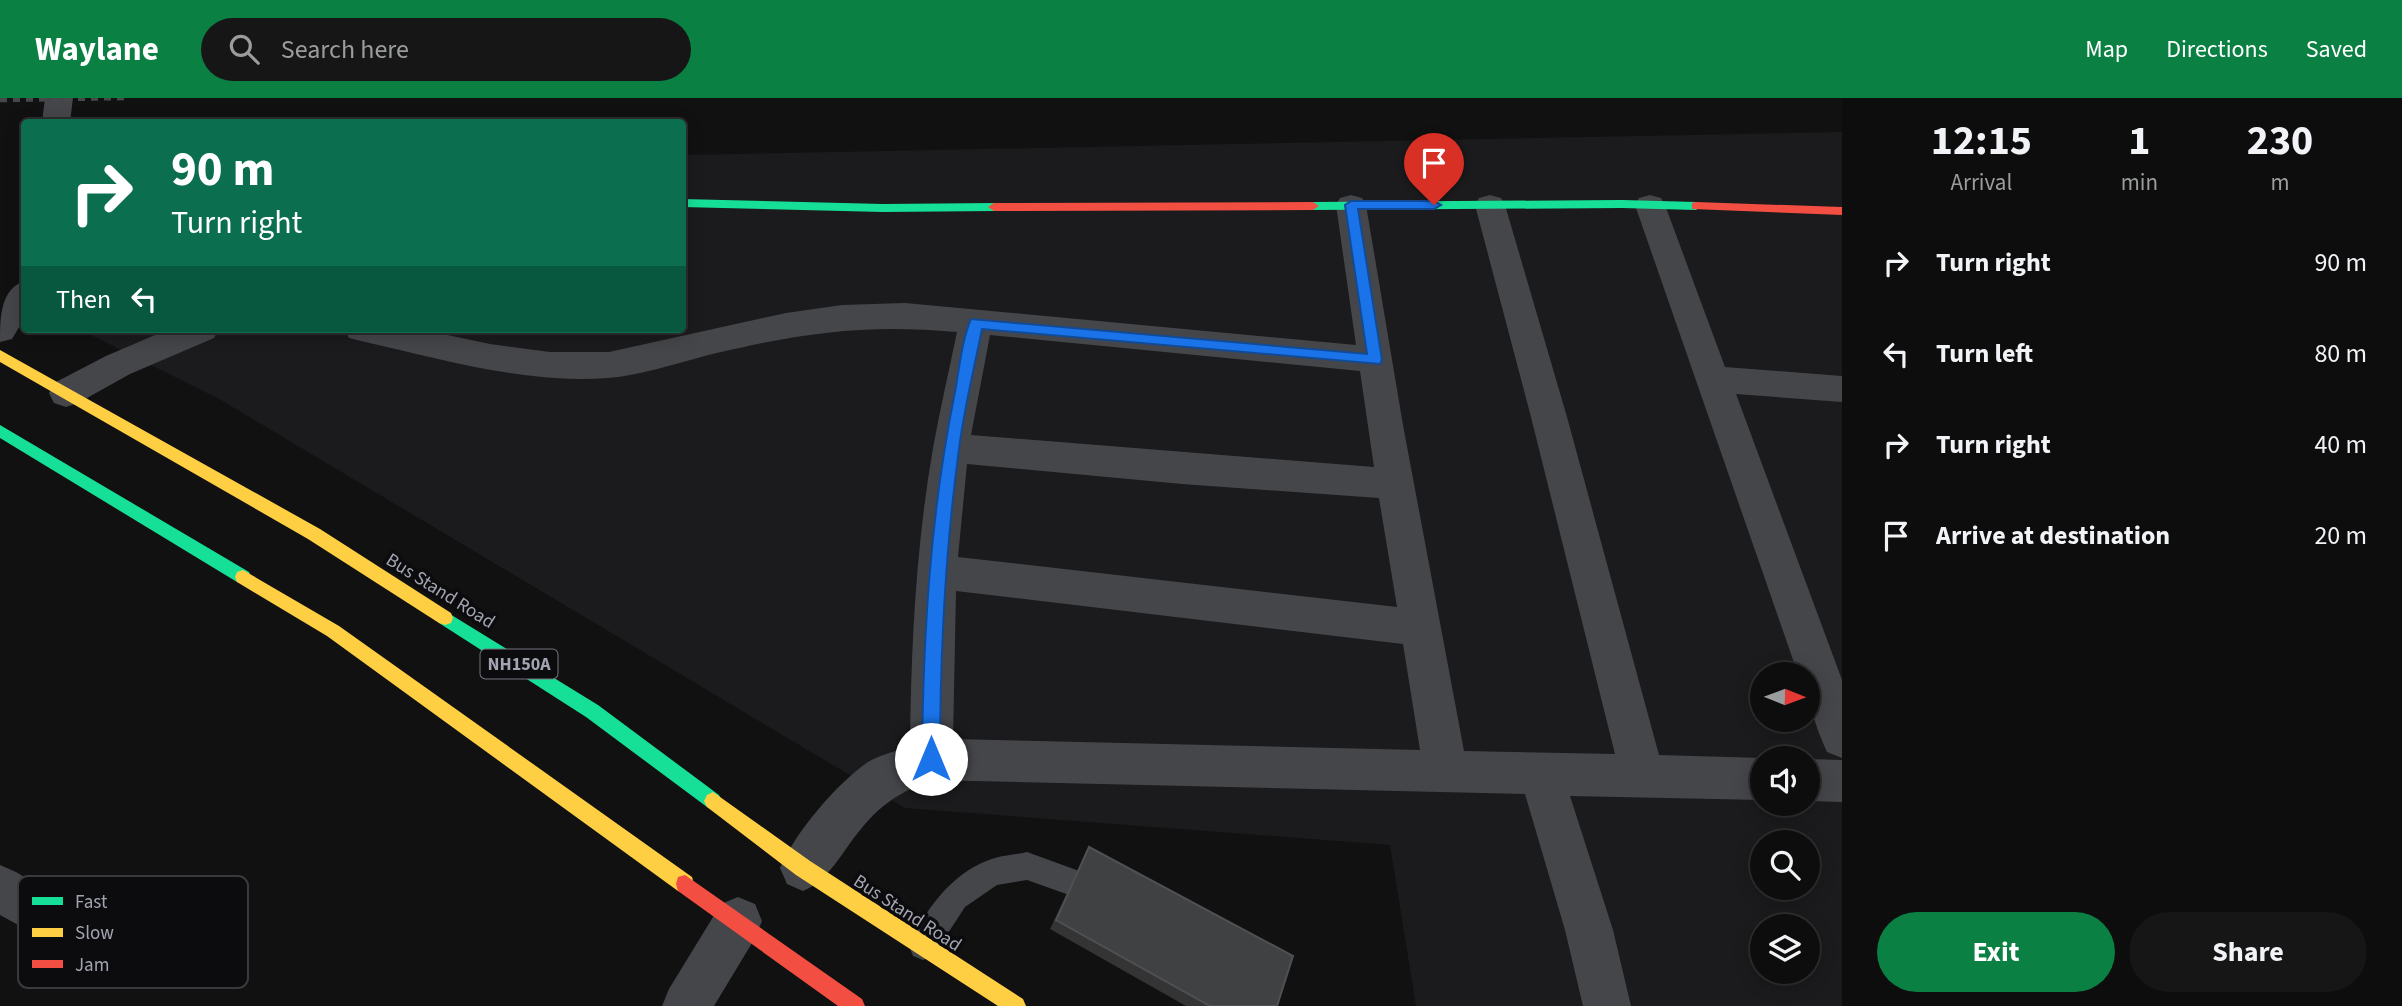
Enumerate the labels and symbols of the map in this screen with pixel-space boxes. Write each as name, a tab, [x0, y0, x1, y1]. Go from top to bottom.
pin	[1404, 133, 1464, 205]
street label: Bus Stand Road	[380, 547, 500, 636]
road number: NH150A	[480, 650, 558, 678]
north arrow	[1750, 662, 1820, 732]
position arrow	[894, 722, 968, 796]
street label: Bus Stand Road	[848, 868, 967, 958]
legend	[18, 876, 248, 988]
text: Fast	[75, 889, 108, 916]
text: Slow	[75, 920, 114, 947]
text: Jam	[75, 952, 109, 979]

